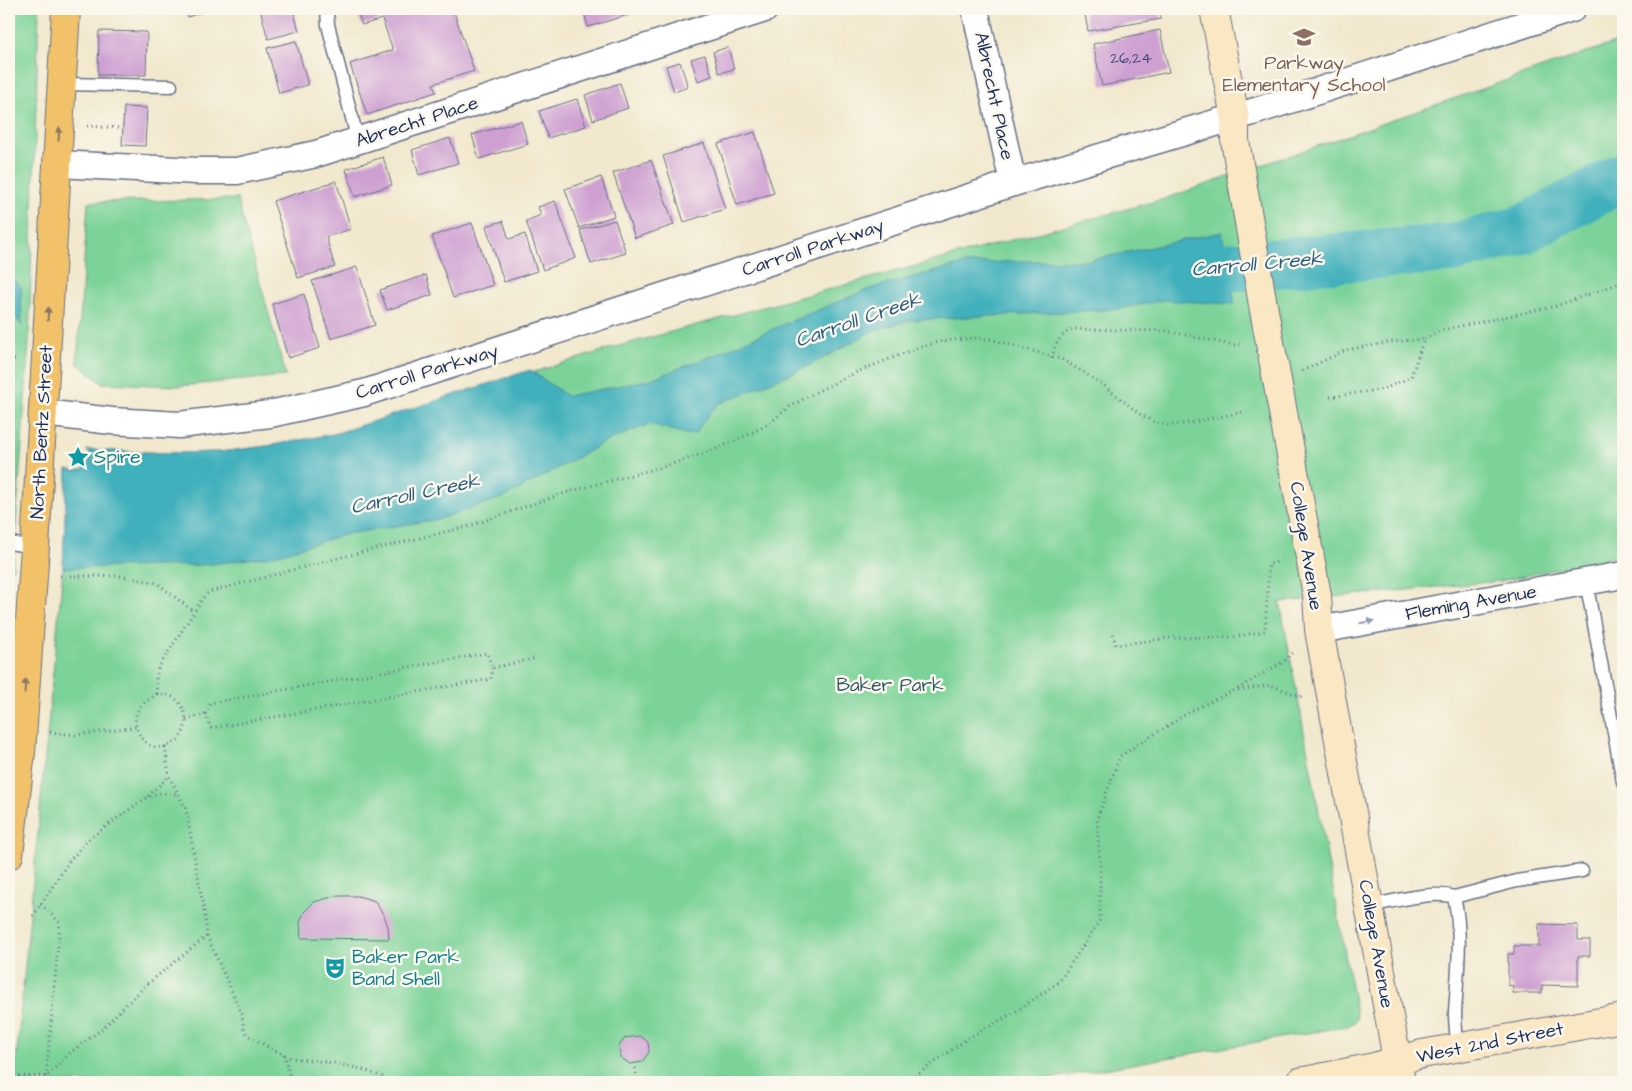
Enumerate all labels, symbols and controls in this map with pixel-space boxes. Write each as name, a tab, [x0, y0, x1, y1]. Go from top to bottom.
school or university icon: Parkway Elementary School	[1291, 24, 1317, 50]
street label: Albrecht Place	[967, 29, 1021, 163]
house number: 26,24	[1110, 47, 1152, 69]
place label: Parkway Elementary School	[1223, 50, 1385, 100]
street label: Abrecht Place	[352, 89, 482, 155]
one-way arrow	[55, 126, 63, 142]
street label: Carroll Parkway	[739, 212, 888, 285]
water label: Carroll Creek	[1190, 244, 1324, 284]
water label: Carroll Creek	[791, 285, 925, 355]
one-way arrow	[45, 305, 53, 321]
street label: Carroll Parkway	[352, 337, 502, 407]
street label: North Bentz Street	[24, 344, 60, 520]
place icon: Spire	[65, 444, 91, 470]
place label: Spire	[94, 444, 140, 471]
water label: Carroll Creek	[348, 467, 483, 521]
street label: College Avenue	[1282, 480, 1329, 612]
street label: Fleming Avenue	[1403, 578, 1539, 629]
one-way arrow	[1360, 617, 1376, 625]
park label: Baker Park	[836, 672, 944, 699]
one-way arrow	[22, 677, 30, 693]
street label: College Avenue	[1350, 878, 1401, 1010]
place label: Baker Park Band Shell	[352, 944, 459, 993]
theatre icon: Baker Park Band Shell	[322, 955, 348, 981]
street label: West 2nd Street	[1414, 1015, 1566, 1070]

